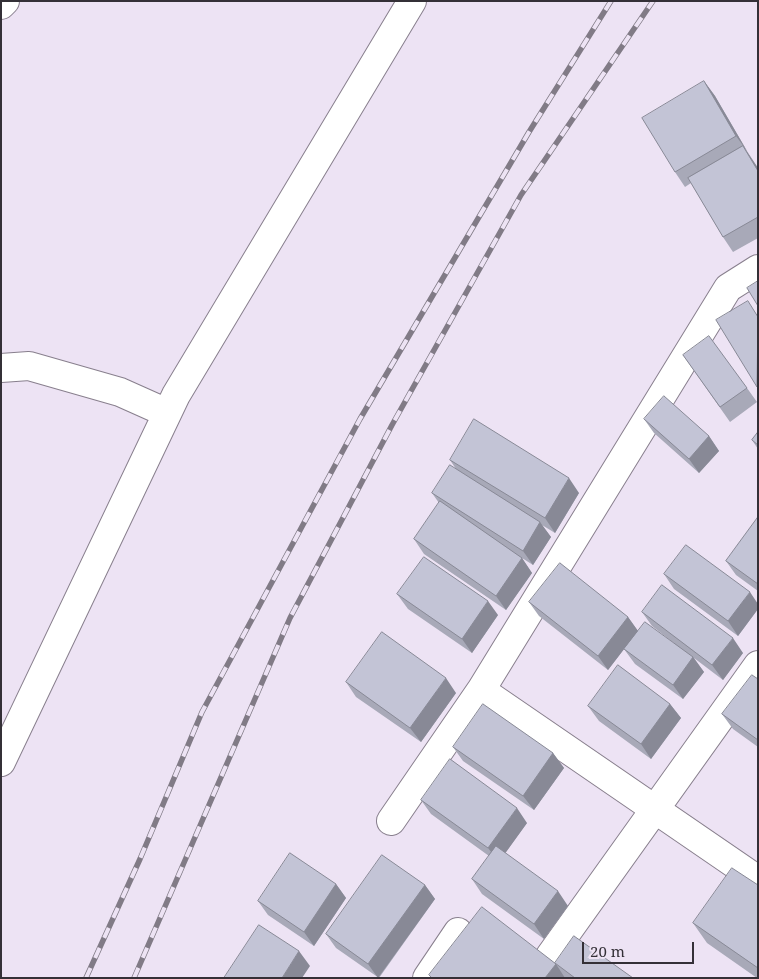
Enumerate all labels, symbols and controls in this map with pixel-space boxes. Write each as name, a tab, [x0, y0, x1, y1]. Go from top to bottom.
scale bar	[584, 932, 696, 964]
text: 20 m	[590, 941, 625, 961]

